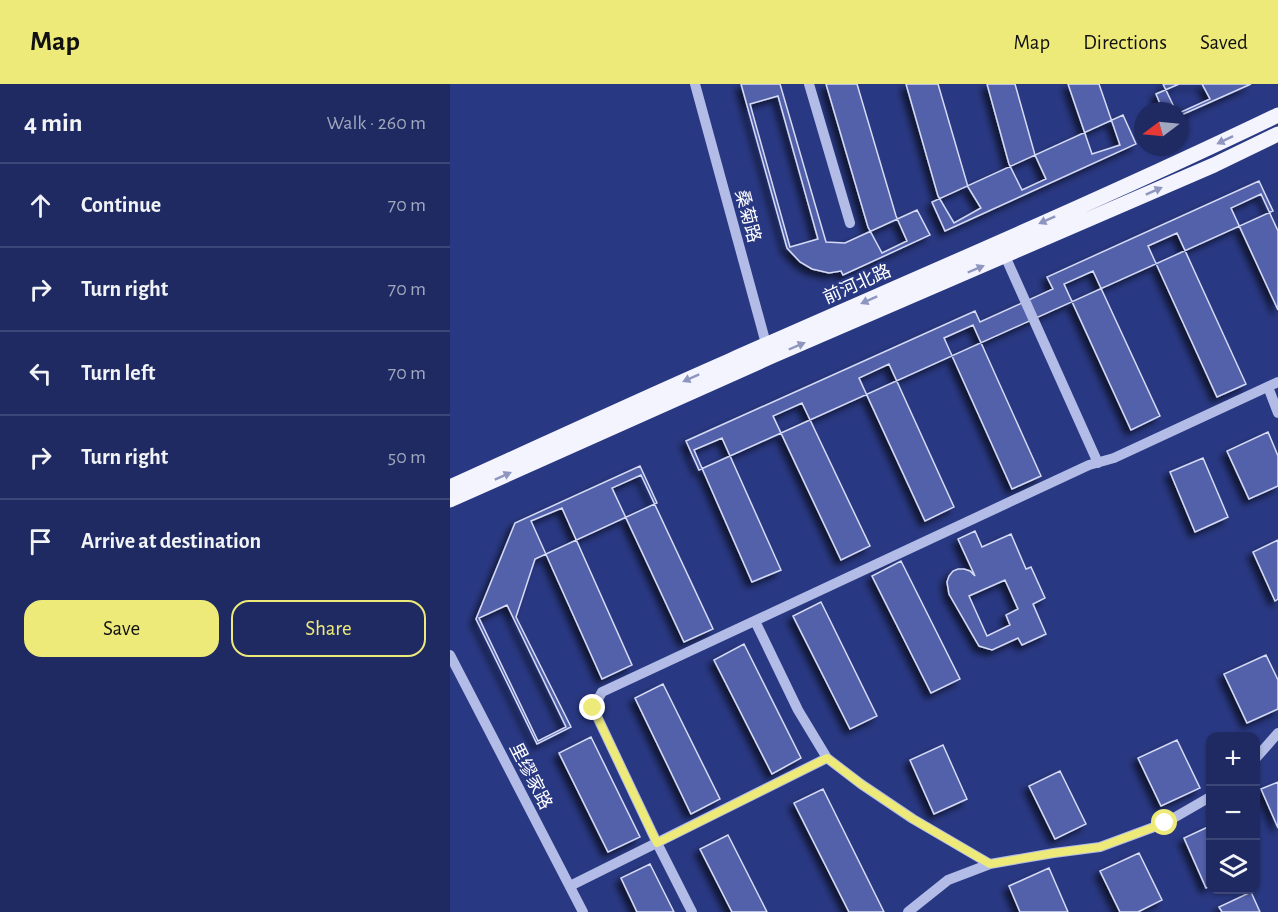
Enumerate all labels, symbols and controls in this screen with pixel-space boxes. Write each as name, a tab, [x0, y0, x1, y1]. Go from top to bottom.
text: Map	[30, 28, 80, 56]
text: Map	[1014, 32, 1050, 53]
text: Directions	[1083, 32, 1167, 53]
text: Saved	[1200, 32, 1248, 53]
north arrow	[1134, 102, 1188, 156]
text: 4 min	[24, 110, 83, 136]
text: Walk · 260 m	[326, 113, 426, 133]
one-way arrow	[1217, 136, 1234, 145]
one-way arrow	[1146, 186, 1164, 196]
street label: 桑菊路	[731, 187, 765, 245]
icon: ahead	[24, 189, 57, 222]
text: Continue	[81, 194, 161, 216]
text: 70 m	[388, 195, 426, 215]
one-way arrow	[1039, 216, 1056, 225]
street label: 前河北路	[820, 260, 894, 308]
one-way arrow	[967, 264, 984, 273]
icon: right	[24, 273, 57, 306]
text: Turn right	[81, 278, 168, 300]
text: 70 m	[388, 279, 426, 299]
one-way arrow	[861, 295, 878, 304]
one-way arrow	[788, 341, 806, 351]
icon: left	[24, 357, 57, 390]
text: Turn left	[81, 362, 155, 384]
text: 70 m	[388, 363, 426, 383]
one-way arrow	[681, 373, 699, 383]
icon: right	[24, 441, 57, 474]
text: Turn right	[81, 446, 168, 468]
text: 50 m	[388, 447, 426, 467]
one-way arrow	[495, 472, 512, 481]
icon: arrive	[24, 525, 57, 558]
text: Arrive at destination	[81, 530, 261, 552]
button: Save	[24, 600, 219, 657]
button: Share	[231, 600, 426, 657]
route end	[579, 694, 605, 720]
map controls	[1206, 732, 1260, 894]
button: +	[1206, 732, 1260, 786]
street label: 里缪家路	[506, 739, 556, 813]
button: −	[1206, 786, 1260, 840]
route start	[1151, 809, 1177, 835]
button: layers	[1206, 840, 1260, 894]

